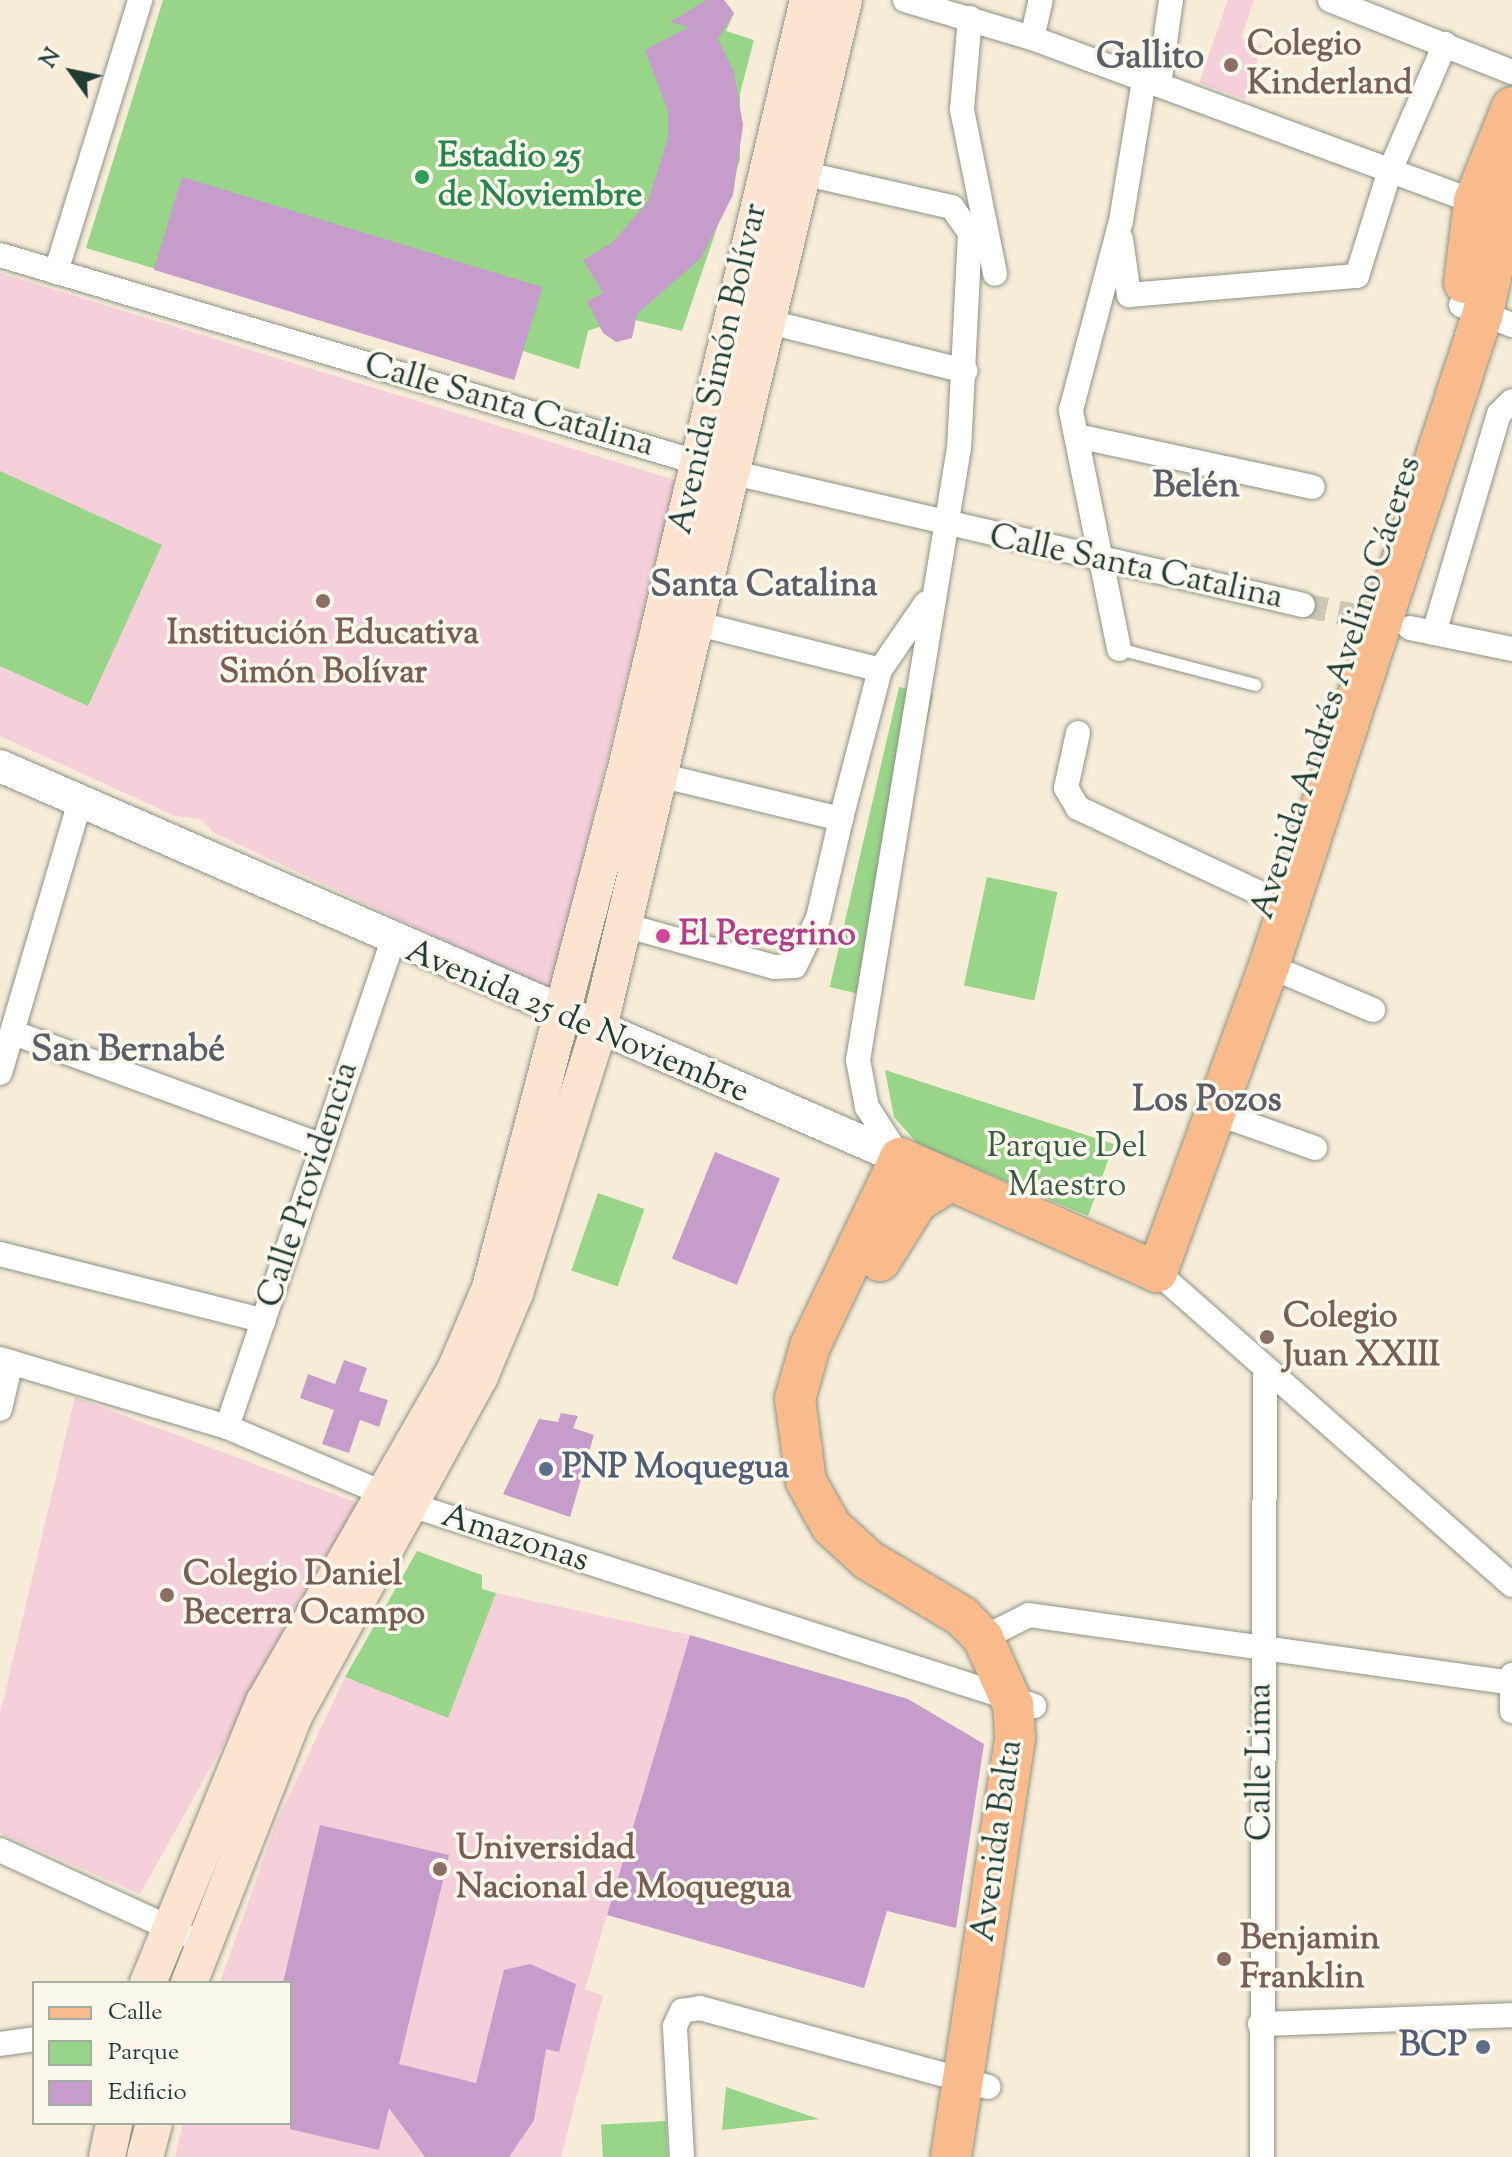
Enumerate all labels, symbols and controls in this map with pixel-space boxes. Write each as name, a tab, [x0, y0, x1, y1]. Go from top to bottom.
place label: Colegio Kinderland	[1247, 25, 1412, 104]
north arrow	[32, 32, 112, 112]
district label: Gallito	[1096, 37, 1204, 81]
text: N	[34, 43, 70, 75]
marker: Colegio Kinderland	[1222, 56, 1240, 74]
place label: Estadio 25 de Noviembre	[438, 137, 642, 216]
marker: Estadio 25 de Noviembre	[413, 168, 431, 186]
street label: Avenida Simón Bolívar	[661, 200, 777, 538]
street label: Calle Santa Catalina	[360, 345, 658, 467]
street label: Avenida Andrés Avelino Cáceres	[1243, 452, 1431, 924]
district label: Belén	[1152, 466, 1240, 510]
street label: Calle Santa Catalina	[986, 517, 1286, 619]
district label: Santa Catalina	[650, 565, 878, 609]
marker: Institución Educativa Simón Bolívar	[314, 592, 332, 610]
place label: Institución Educativa Simón Bolívar	[167, 614, 479, 694]
place label: El Peregrino	[679, 916, 856, 956]
marker: El Peregrino	[654, 927, 672, 945]
street label: Avenida 25 de Noviembre	[399, 931, 755, 1113]
district label: San Bernabé	[31, 1030, 225, 1074]
street label: Calle Providencia	[250, 1057, 368, 1313]
district label: Los Pozos	[1132, 1080, 1282, 1124]
park label: Parque Del Maestro	[987, 1127, 1147, 1206]
place label: Colegio Juan XXIII	[1283, 1297, 1440, 1376]
marker: Colegio Juan XXIII	[1258, 1328, 1276, 1346]
place label: PNP Moquegua	[562, 1449, 789, 1489]
marker: PNP Moquegua	[537, 1460, 555, 1478]
street label: Amazonas	[436, 1496, 594, 1582]
place label: Colegio Daniel Becerra Ocampo	[183, 1555, 425, 1634]
marker: Colegio Daniel Becerra Ocampo	[158, 1586, 176, 1604]
street label: Calle Lima	[1241, 1683, 1281, 1841]
street label: Avenida Balta	[964, 1737, 1032, 1945]
place label: Universidad Nacional de Moquegua	[456, 1829, 791, 1908]
marker: Universidad Nacional de Moquegua	[431, 1860, 449, 1878]
place label: Benjamin Franklin	[1240, 1919, 1380, 1998]
marker: Benjamin Franklin	[1215, 1950, 1233, 1968]
legend	[32, 1981, 292, 2125]
text: Calle	[108, 1996, 162, 2030]
place label: BCP	[1399, 2027, 1467, 2067]
text: Parque	[108, 2036, 179, 2070]
marker: BCP	[1474, 2038, 1492, 2056]
text: Edificio	[108, 2076, 187, 2110]

